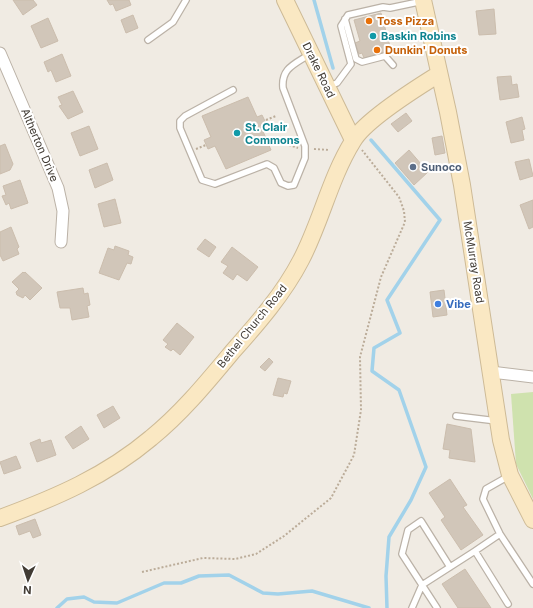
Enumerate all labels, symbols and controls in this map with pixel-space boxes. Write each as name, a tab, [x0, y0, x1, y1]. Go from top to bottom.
place label: Toss Pizza	[377, 14, 434, 28]
marker: Toss Pizza	[364, 16, 374, 26]
place label: Baskin Robins	[381, 29, 456, 43]
marker: Baskin Robins	[368, 31, 378, 41]
street label: Drake Road	[300, 40, 338, 100]
place label: Dunkin' Donuts	[385, 43, 467, 57]
marker: Dunkin' Donuts	[372, 45, 382, 55]
street label: Altherton Drive	[18, 106, 62, 184]
place label: St. Clair Commons	[245, 120, 300, 147]
marker: St. Clair Commons	[232, 128, 242, 138]
place label: Sunoco	[421, 160, 462, 174]
marker: Sunoco	[408, 162, 418, 172]
street label: McMurray Road	[461, 220, 487, 304]
street label: Bethel Church Road	[214, 281, 290, 371]
place label: Vibe	[446, 297, 471, 311]
marker: Vibe	[433, 299, 443, 309]
north arrow	[8, 560, 48, 600]
text: N	[23, 583, 32, 597]

